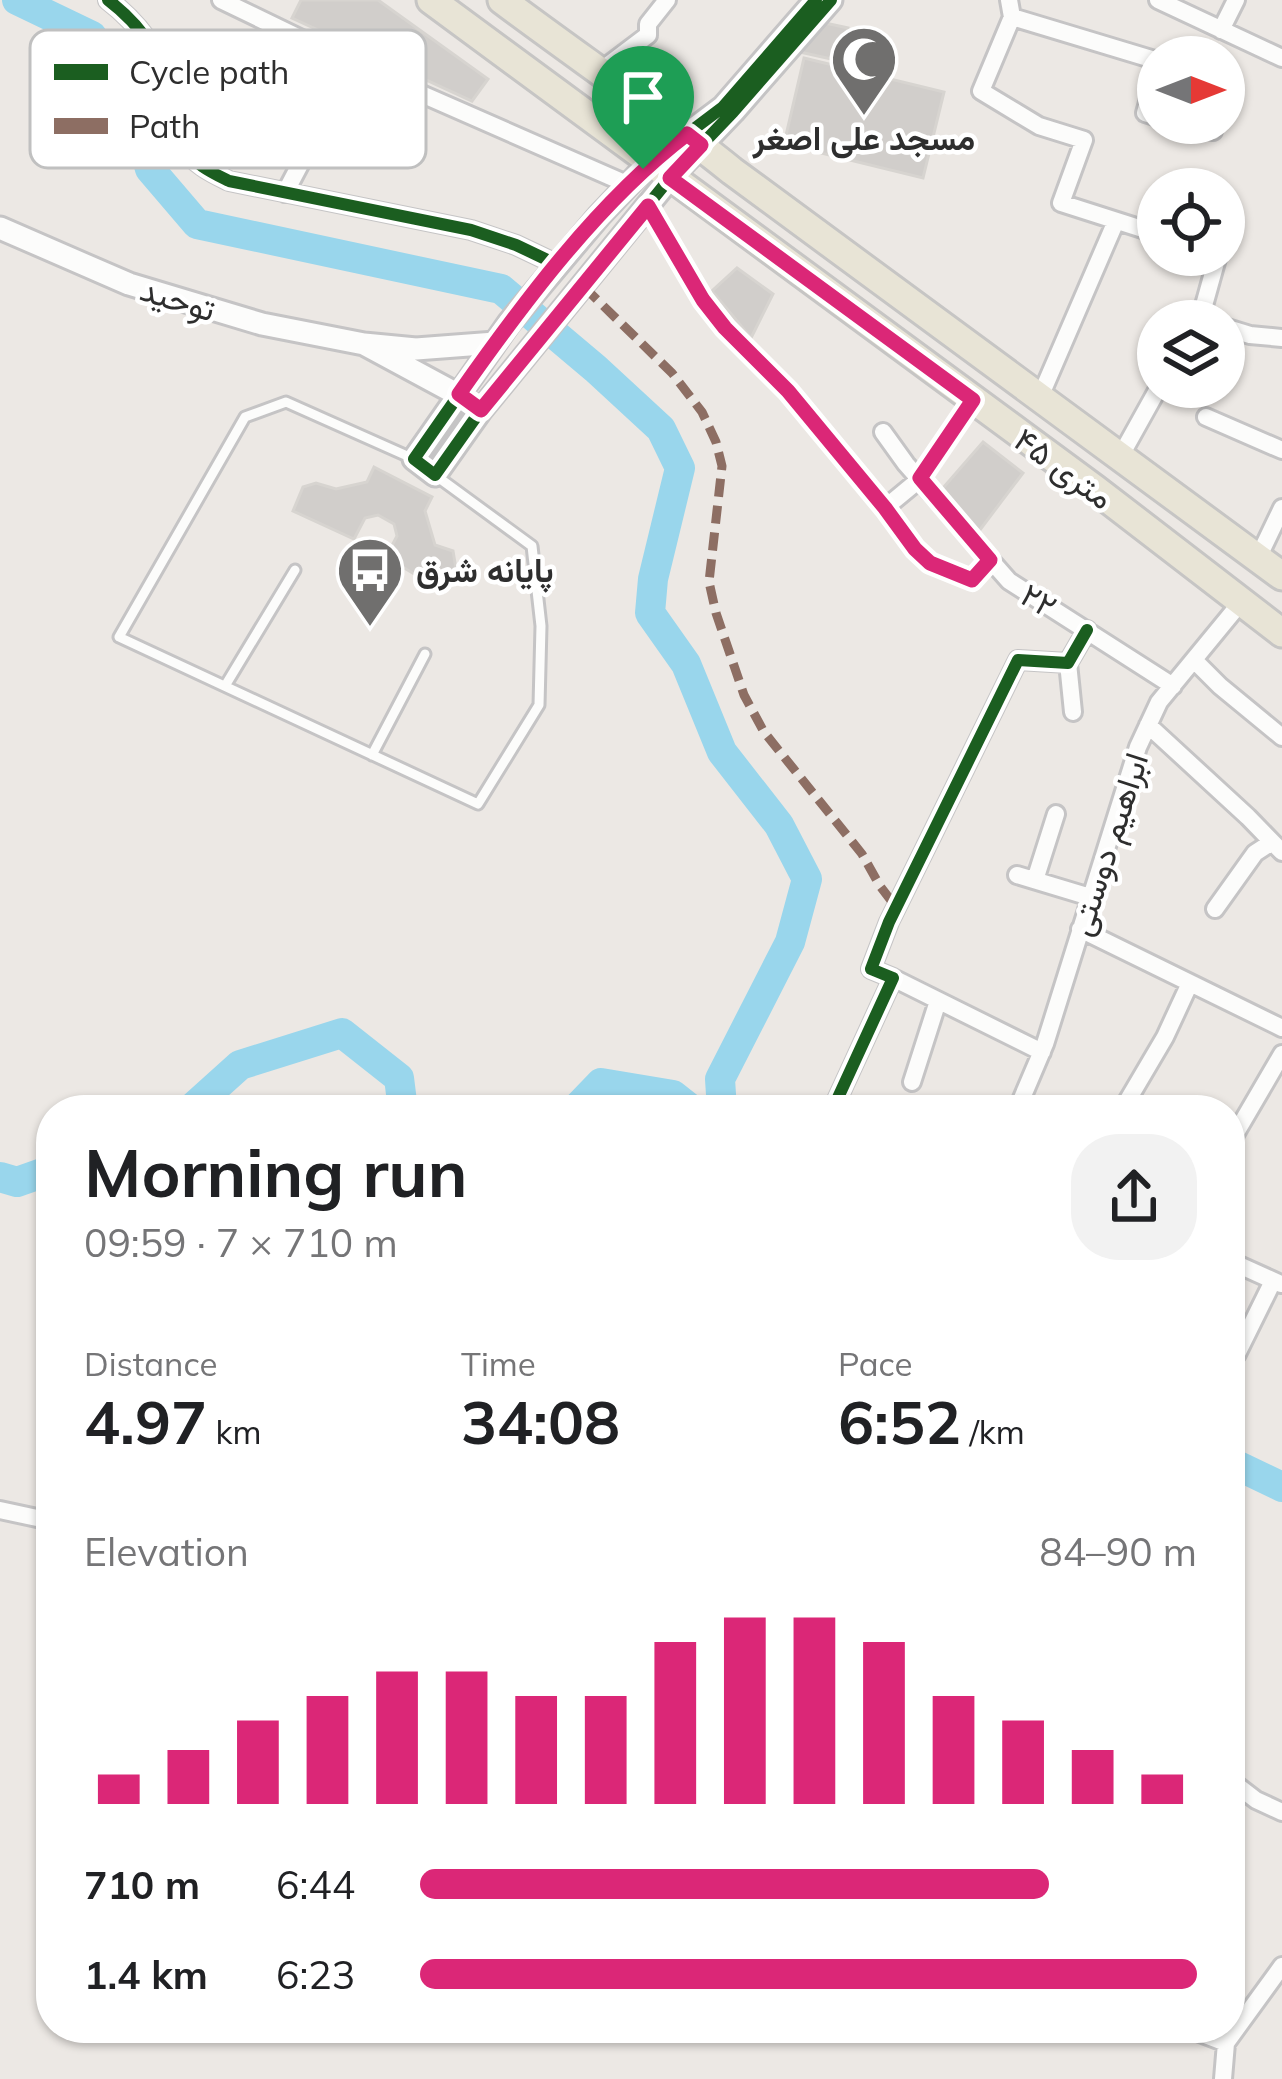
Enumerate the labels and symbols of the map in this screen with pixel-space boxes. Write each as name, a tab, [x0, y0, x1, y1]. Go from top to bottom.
mosque icon: مسجد علی اصغر	[829, 24, 899, 118]
legend	[30, 30, 426, 168]
north arrow	[1137, 36, 1245, 144]
pin	[592, 46, 694, 169]
text: Cycle path	[129, 51, 289, 92]
text: Path	[129, 105, 200, 146]
place label: مسجد علی اصغر	[752, 117, 975, 159]
street label: توحید	[135, 268, 221, 330]
street label: ۴۵ متری	[1006, 418, 1122, 518]
bus stop icon: پایانه شرق	[335, 535, 405, 629]
place label: پایانه شرق	[416, 549, 554, 593]
street label: ۲۲	[1014, 573, 1065, 626]
street label: ابراهیم دوستی	[1059, 747, 1158, 941]

